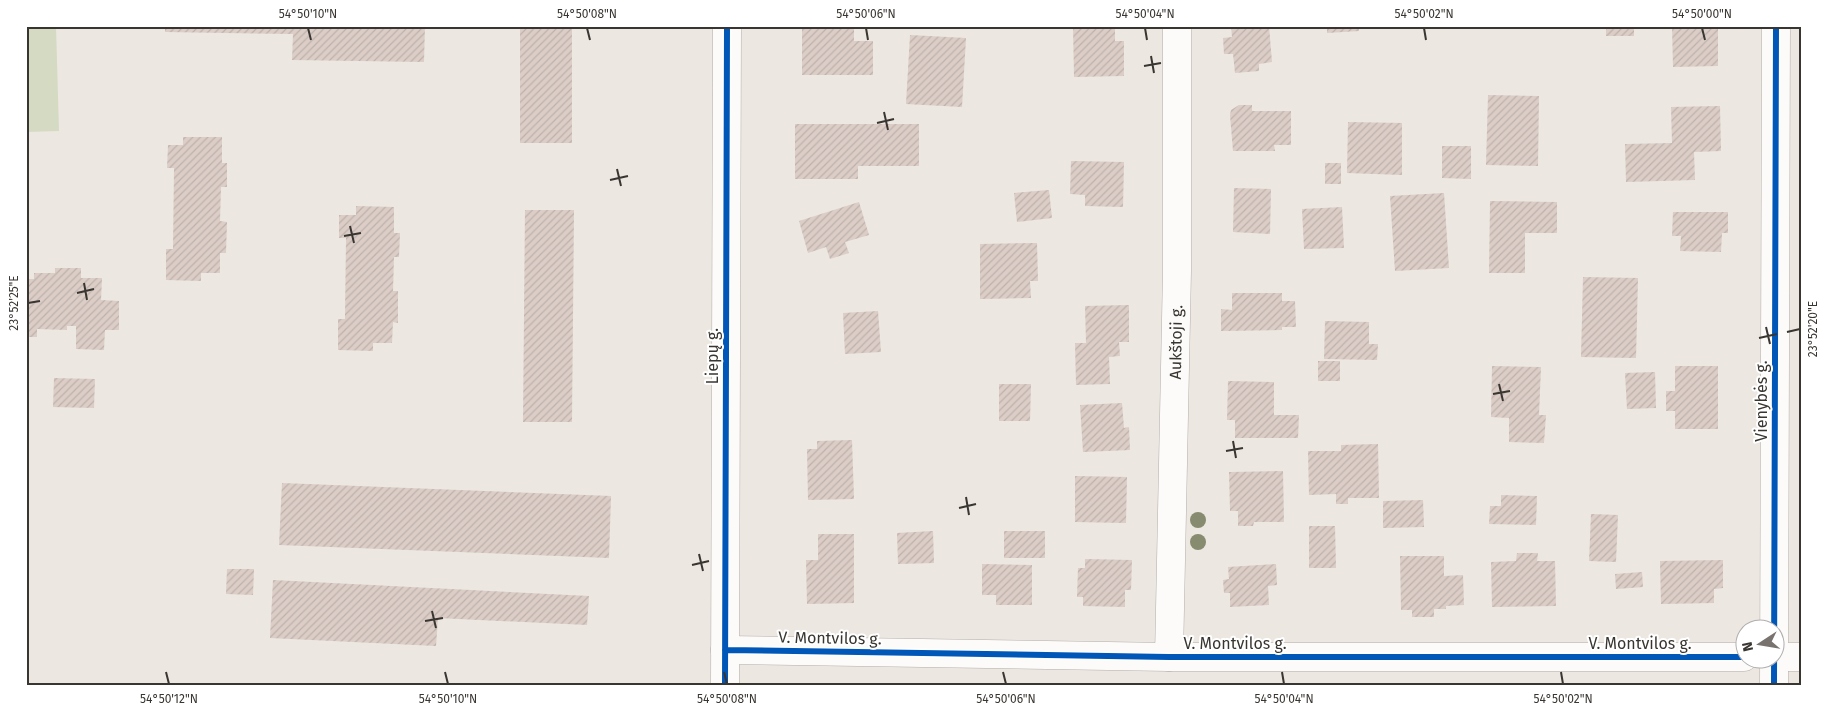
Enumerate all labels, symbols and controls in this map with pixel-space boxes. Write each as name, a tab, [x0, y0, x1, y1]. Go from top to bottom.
text: 54°50'10"N	[279, 7, 337, 21]
text: 54°50'08"N	[557, 7, 617, 21]
text: 54°50'06"N	[836, 7, 896, 21]
text: 54°50'04"N	[1115, 7, 1175, 21]
text: 54°50'02"N	[1394, 7, 1454, 21]
text: 54°50'00"N	[1672, 7, 1732, 21]
text: 23°52'25"E	[7, 275, 21, 331]
text: 23°52'20"E	[1806, 301, 1820, 357]
street label: Aukštoji g.	[1165, 305, 1186, 379]
street label: Liepų g.	[703, 328, 722, 384]
street label: Vienybės g.	[1752, 360, 1771, 442]
north arrow	[1734, 620, 1784, 670]
street label: V. Montvilos g.	[778, 628, 882, 648]
street label: V. Montvilos g.	[1183, 634, 1287, 653]
street label: V. Montvilos g.	[1588, 634, 1692, 653]
text: N	[1738, 640, 1757, 653]
text: 54°50'12"N	[140, 692, 198, 706]
text: 54°50'10"N	[419, 692, 477, 706]
text: 54°50'08"N	[697, 692, 757, 706]
text: 54°50'06"N	[976, 692, 1036, 706]
text: 54°50'04"N	[1254, 692, 1314, 706]
text: 54°50'02"N	[1533, 692, 1593, 706]

